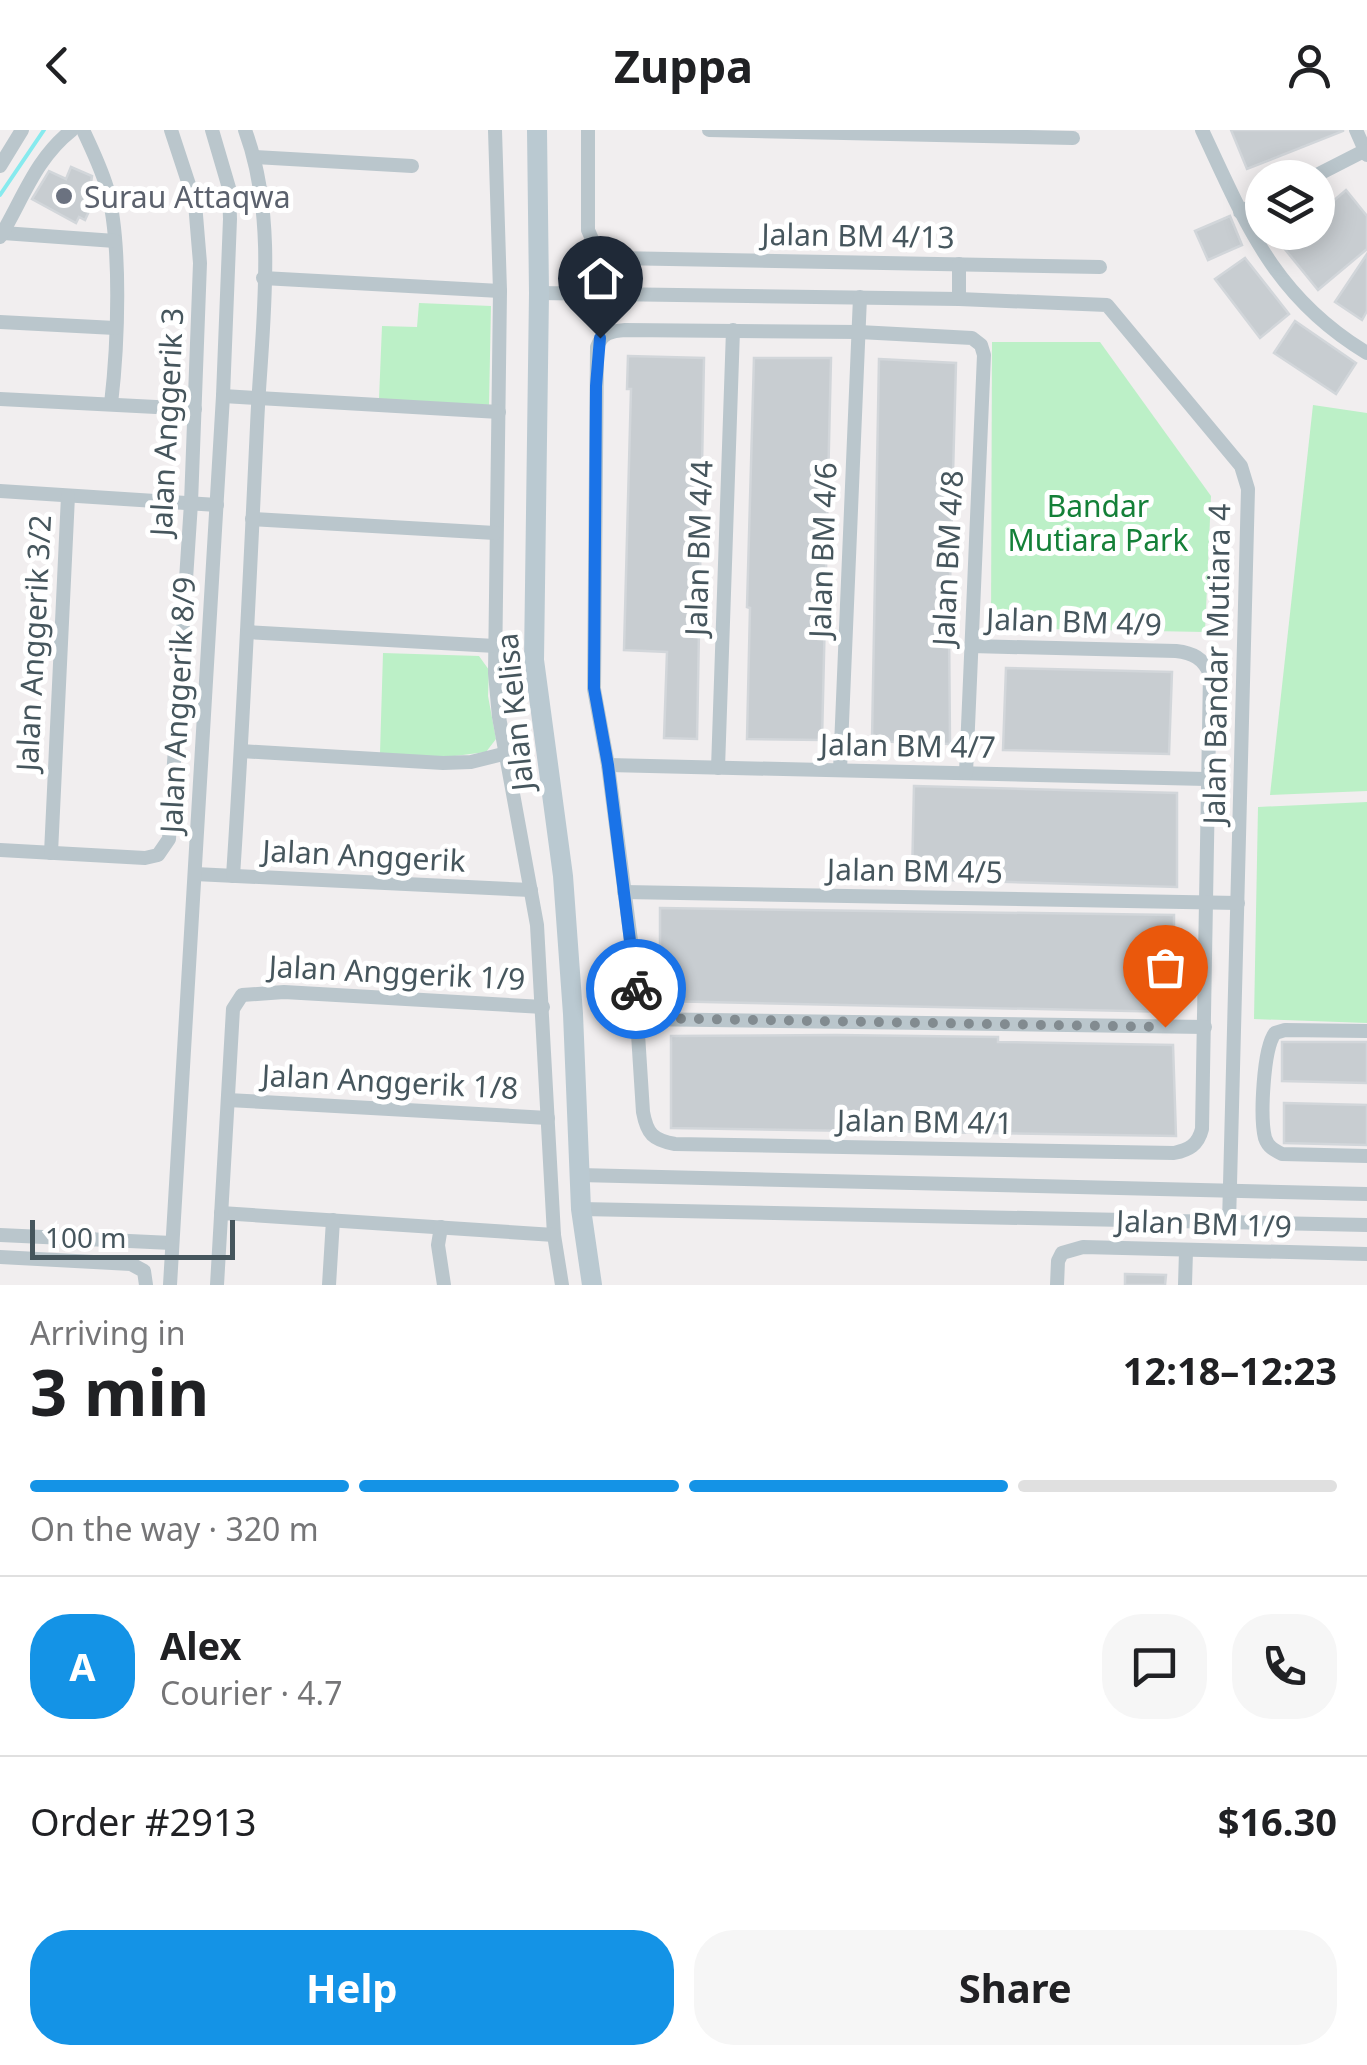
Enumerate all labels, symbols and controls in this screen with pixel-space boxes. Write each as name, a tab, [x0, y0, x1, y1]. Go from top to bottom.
text: Zuppa	[614, 35, 753, 96]
icon: back	[30, 38, 85, 93]
icon: person	[1282, 38, 1337, 93]
map controls	[1245, 160, 1335, 250]
button: layers	[1245, 160, 1335, 250]
place label: Surau Attaqwa	[84, 176, 291, 217]
marker: Surau Attaqwa	[53, 185, 75, 207]
street label: Jalan BM 4/13	[758, 213, 955, 257]
pin	[558, 236, 643, 339]
icon: home	[573, 251, 628, 306]
street label: Jalan Anggerik 3	[139, 307, 192, 540]
street label: Jalan BM 4/4	[674, 459, 722, 640]
street label: Jalan BM 4/6	[798, 461, 846, 642]
street label: Jalan BM 4/8	[922, 469, 972, 650]
park label: Bandar Mutiara Park	[1008, 485, 1188, 560]
street label: Jalan Bandar Mutiara 4	[1193, 503, 1239, 828]
street label: Jalan Anggerik 3/2	[6, 514, 60, 775]
street label: Jalan Anggerik 8/9	[150, 576, 204, 837]
street label: Jalan BM 4/9	[982, 597, 1163, 645]
street label: Jalan Kelisa	[485, 631, 543, 796]
street label: Jalan BM 4/7	[817, 723, 996, 767]
street label: Jalan Anggerik	[258, 829, 467, 881]
street label: Jalan BM 4/5	[824, 848, 1003, 892]
pin	[1123, 925, 1208, 1028]
courier	[586, 939, 686, 1039]
icon: bag	[1138, 940, 1193, 995]
street label: Jalan Anggerik 1/9	[265, 945, 526, 999]
icon: bike	[609, 962, 664, 1017]
street label: Jalan Anggerik 1/8	[258, 1054, 519, 1108]
street label: Jalan BM 4/1	[834, 1099, 1013, 1143]
street label: Jalan BM 1/9	[1112, 1199, 1293, 1247]
scale bar	[30, 1215, 235, 1260]
text: 100 m	[45, 1218, 127, 1256]
text: Arriving in	[30, 1311, 185, 1354]
text: 12:18–12:23	[1123, 1344, 1337, 1396]
text: 3 min	[30, 1347, 209, 1435]
text: On the way · 320 m	[30, 1507, 319, 1550]
button: chat	[1102, 1614, 1207, 1719]
button: phone	[1232, 1614, 1337, 1719]
text: Alex	[160, 1619, 242, 1671]
text: A	[69, 1640, 96, 1692]
text: Courier · 4.7	[160, 1671, 343, 1714]
text: Order #2913	[30, 1795, 256, 1847]
text: $16.30	[1218, 1795, 1337, 1847]
button: Help	[30, 1930, 674, 2045]
button: Share	[694, 1930, 1337, 2045]

